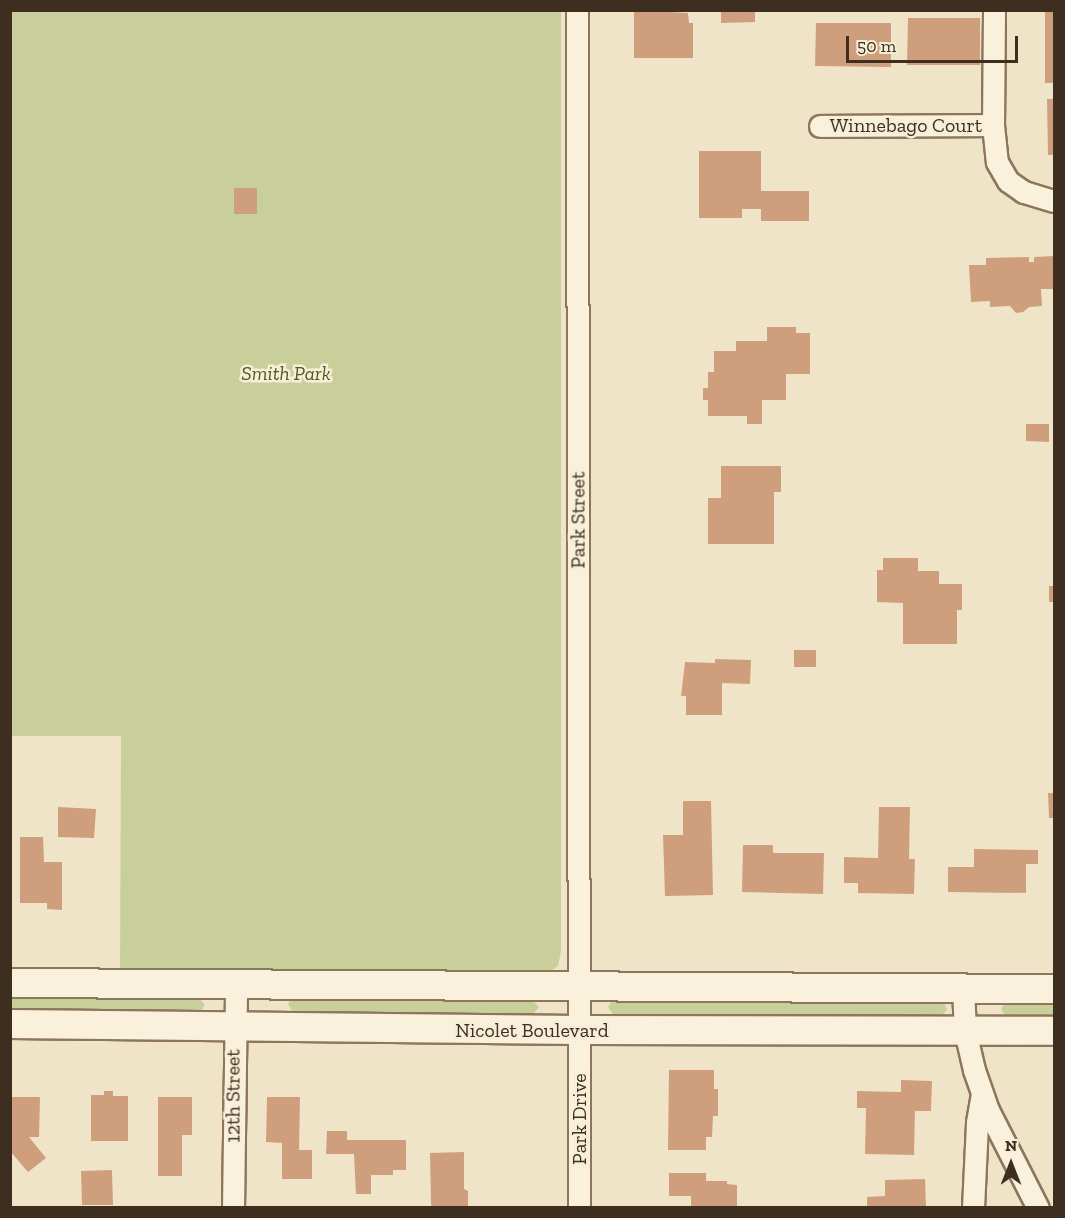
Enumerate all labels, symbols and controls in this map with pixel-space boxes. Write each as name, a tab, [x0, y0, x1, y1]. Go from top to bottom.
scale bar	[849, 24, 1022, 62]
text: 50 m	[857, 35, 896, 57]
street label: Winnebago Court	[830, 113, 982, 137]
park label: Smith Park	[241, 361, 331, 385]
street label: Park Street	[566, 472, 590, 568]
street label: Nicolet Boulevard	[455, 1018, 609, 1042]
street label: 12th Street	[221, 1049, 245, 1143]
street label: Park Drive	[567, 1073, 591, 1165]
north arrow	[981, 1134, 1041, 1194]
text: N	[1005, 1136, 1017, 1155]

